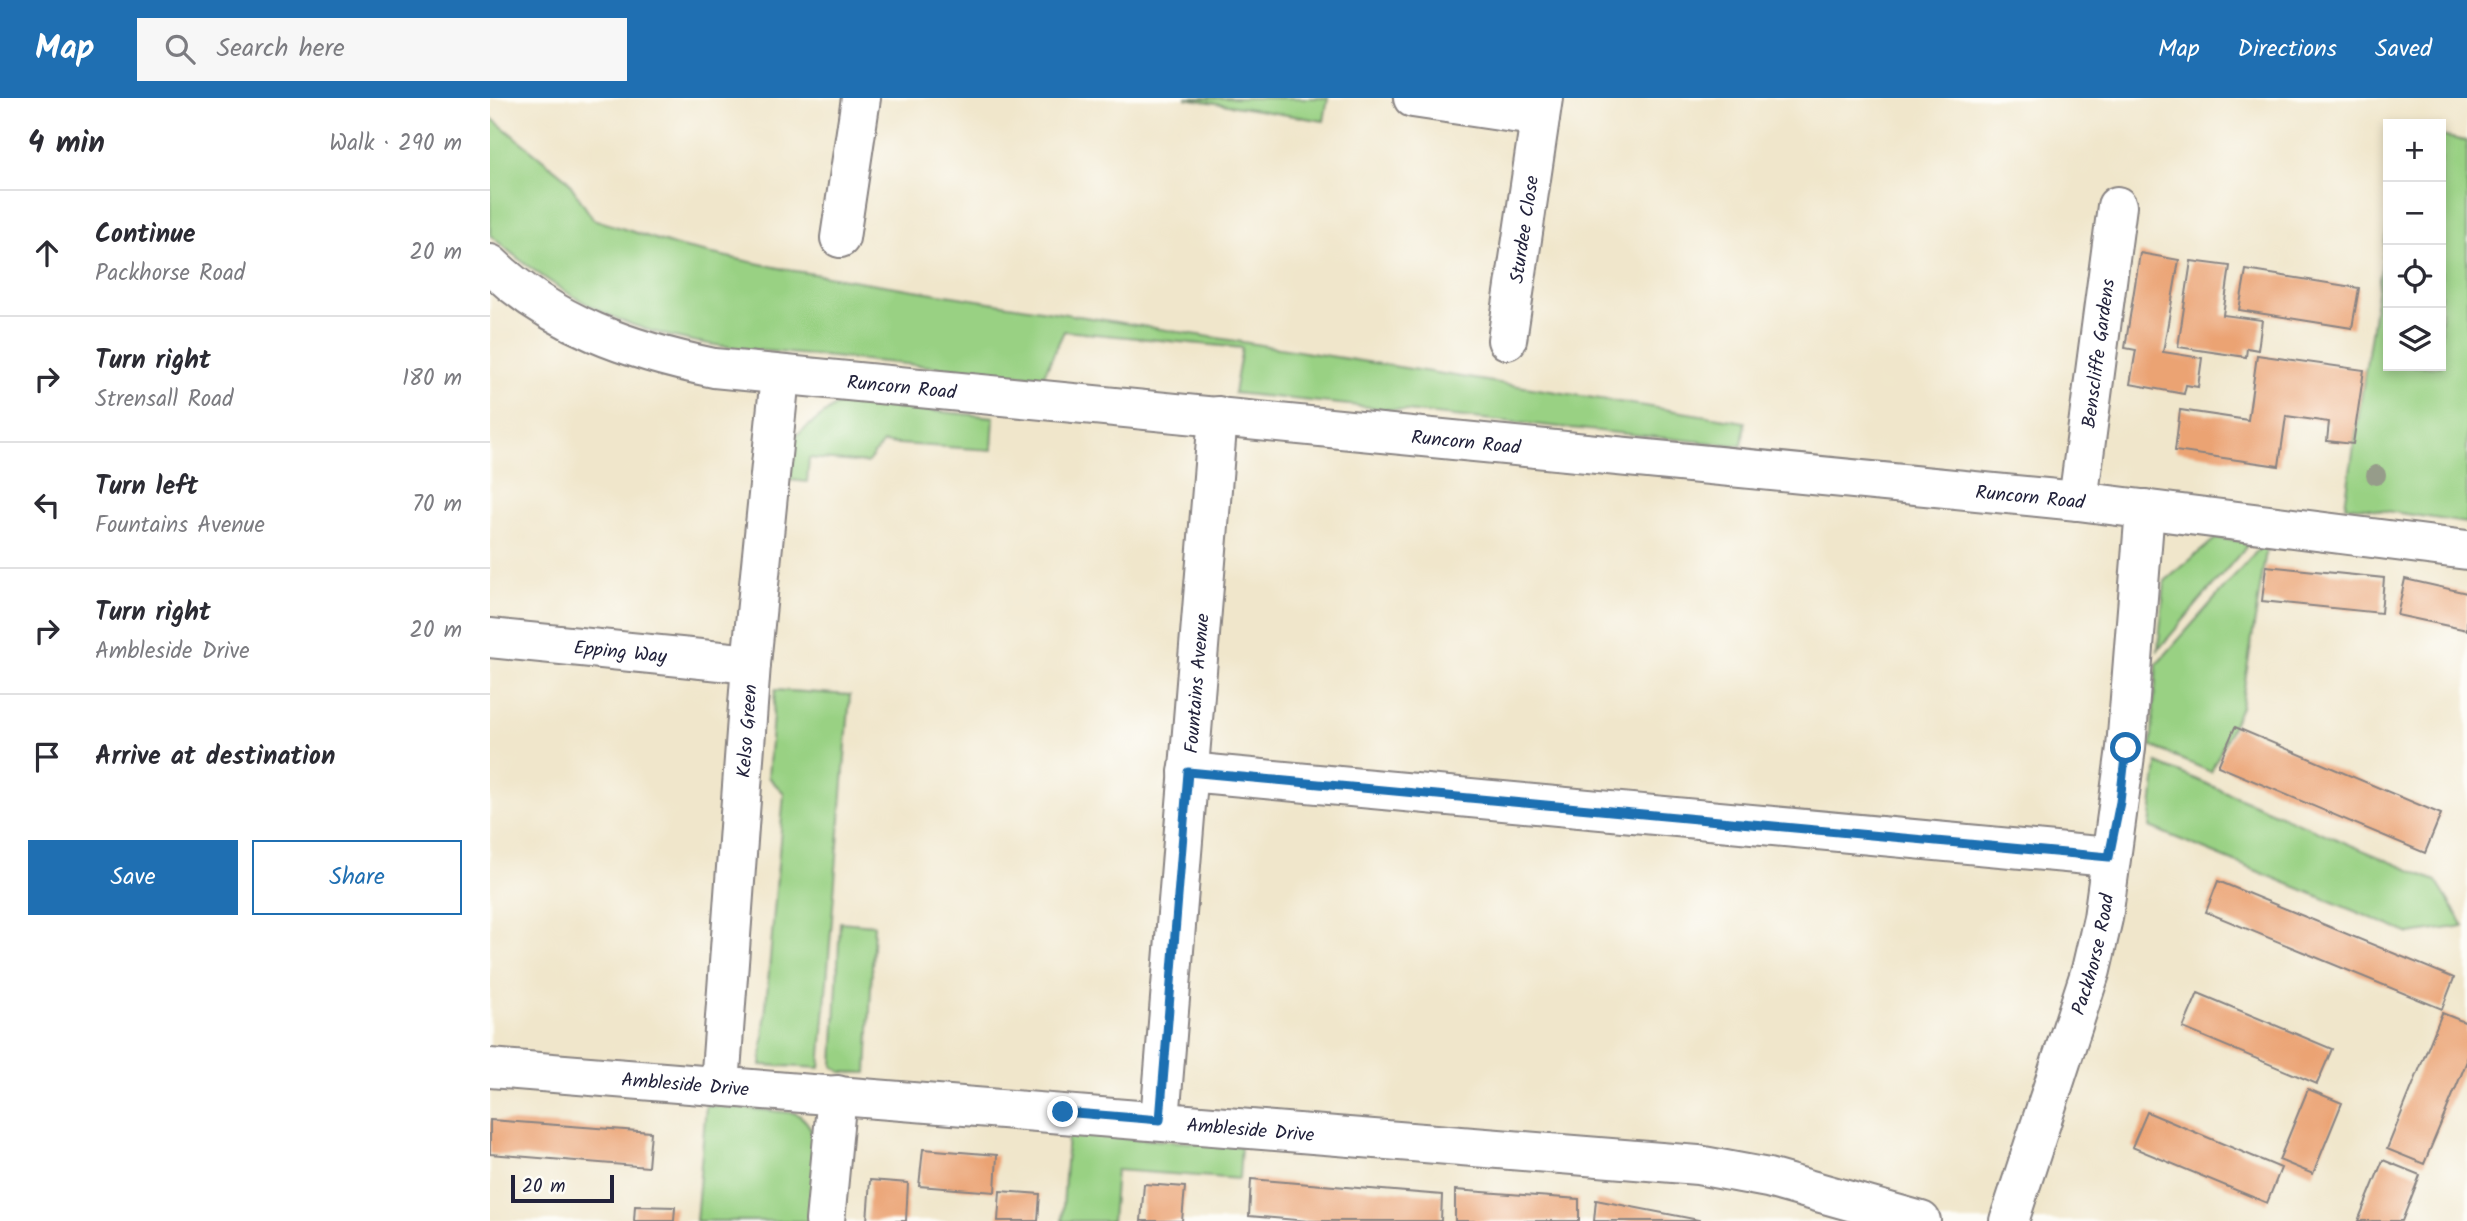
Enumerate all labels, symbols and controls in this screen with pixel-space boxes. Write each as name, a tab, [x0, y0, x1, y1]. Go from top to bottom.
search box	[137, 18, 627, 81]
text: Map	[35, 23, 95, 76]
text: Search here	[217, 28, 345, 70]
icon: search	[161, 30, 199, 68]
text: Map	[2158, 30, 2200, 69]
text: Directions	[2238, 30, 2337, 69]
text: Saved	[2375, 30, 2432, 69]
map controls	[2383, 119, 2446, 371]
button: +	[2383, 119, 2446, 182]
text: 4 min	[28, 120, 105, 168]
text: Walk · 290 m	[329, 126, 462, 162]
street label: Sturdee Close	[1503, 173, 1548, 285]
button: −	[2383, 182, 2446, 245]
text: Continue	[95, 214, 196, 256]
icon: ahead	[28, 234, 66, 272]
text: 20 m	[410, 235, 462, 271]
button: locate	[2383, 245, 2446, 308]
text: Packhorse Road	[95, 256, 245, 292]
street label: Benscliffe Gardens	[2075, 277, 2124, 430]
button: layers	[2383, 308, 2446, 371]
text: Turn right	[95, 340, 211, 382]
icon: right	[28, 360, 66, 398]
text: 180 m	[402, 361, 462, 397]
street label: Runcorn Road	[845, 368, 958, 409]
text: Strensall Road	[95, 382, 234, 418]
street label: Runcorn Road	[1410, 423, 1522, 464]
text: Turn left	[95, 466, 198, 508]
street label: Runcorn Road	[1974, 478, 2087, 519]
icon: left	[28, 486, 66, 524]
text: 70 m	[412, 487, 462, 523]
text: Fountains Avenue	[95, 508, 265, 544]
text: Turn right	[95, 592, 211, 634]
icon: right	[28, 612, 66, 650]
street label: Fountains Avenue	[1177, 612, 1219, 755]
text: 20 m	[410, 613, 462, 649]
street label: Epping Way	[572, 633, 669, 673]
text: Ambleside Drive	[95, 634, 250, 670]
street label: Kelso Green	[730, 683, 766, 779]
route start	[2110, 732, 2141, 763]
text: Arrive at destination	[95, 736, 335, 778]
icon: arrive	[28, 738, 66, 776]
button: Save	[28, 840, 238, 915]
button: Share	[252, 840, 462, 915]
street label: Packhorse Road	[2064, 891, 2123, 1019]
street label: Ambleside Drive	[620, 1066, 751, 1106]
route end	[1047, 1096, 1078, 1127]
street label: Ambleside Drive	[1185, 1111, 1316, 1151]
scale bar	[511, 1172, 614, 1204]
text: 20 m	[522, 1172, 565, 1202]

